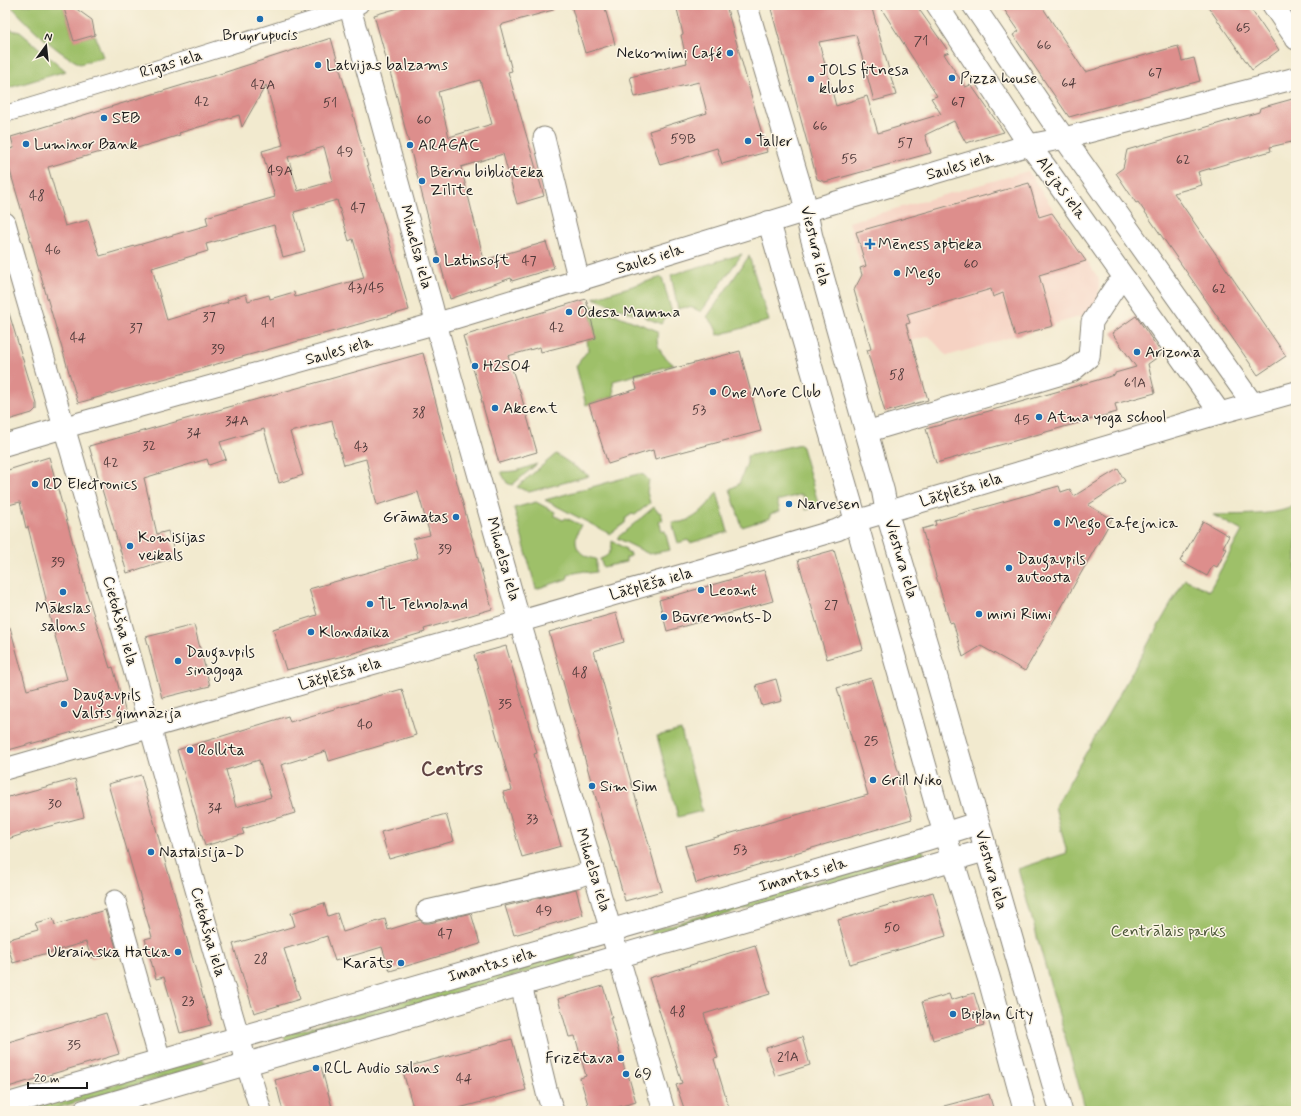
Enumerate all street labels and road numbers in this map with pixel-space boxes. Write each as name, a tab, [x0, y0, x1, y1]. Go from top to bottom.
street label: Rīgas iela	[137, 45, 205, 83]
street label: Saules iela	[924, 146, 996, 186]
street label: Alejas iela	[1031, 152, 1091, 224]
street label: Mihoelsa iela	[395, 203, 437, 292]
street label: Viestura iela	[795, 204, 835, 288]
street label: Saules iela	[614, 239, 687, 279]
street label: Saules iela	[303, 331, 375, 371]
street label: Lāčplēša iela	[917, 467, 1005, 513]
street label: Mihoelsa iela	[481, 515, 525, 603]
street label: Viestura iela	[879, 517, 923, 601]
street label: Lāčplēša iela	[607, 562, 695, 606]
street label: Cietokšņa iela	[97, 573, 143, 669]
street label: Lāčplēša iela	[296, 652, 384, 696]
street label: Mihoelsa iela	[570, 826, 616, 914]
street label: Viestura iela	[970, 828, 1012, 912]
street label: Imantas iela	[757, 852, 850, 898]
street label: Cietokšņa iela	[185, 884, 231, 980]
street label: Imantas iela	[446, 942, 539, 988]

